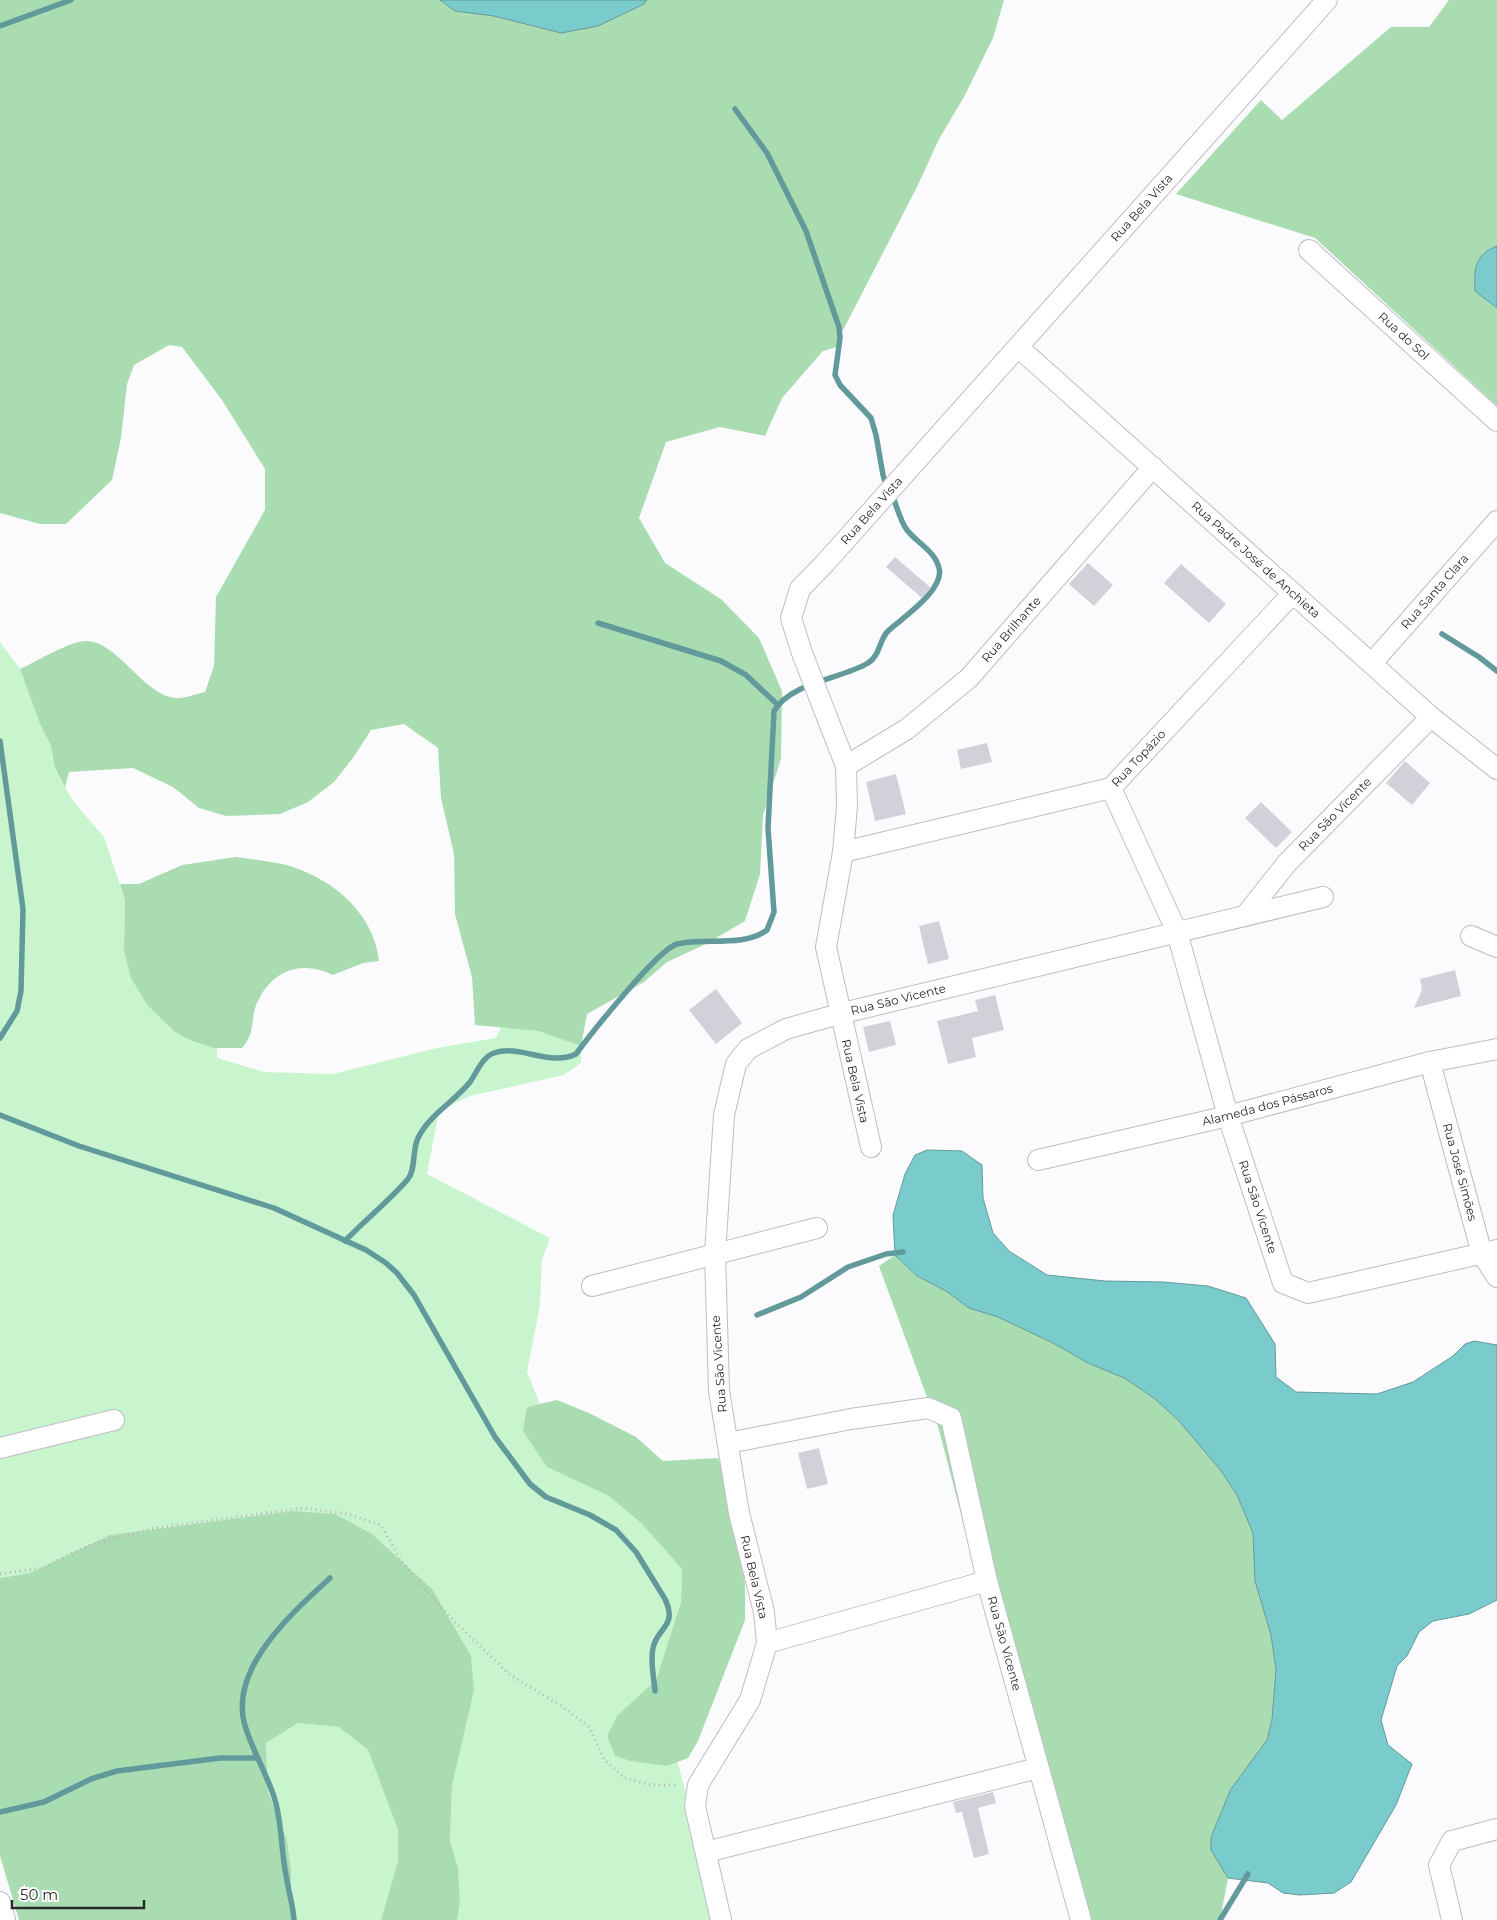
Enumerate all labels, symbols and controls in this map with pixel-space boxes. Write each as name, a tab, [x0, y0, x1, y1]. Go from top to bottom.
street label: Rua Bela Vista	[1107, 170, 1176, 244]
street label: Rua do Sol	[1375, 309, 1433, 363]
street label: Rua Bela Vista	[837, 474, 905, 548]
street label: Rua Padre José de Anchieta	[1188, 498, 1323, 621]
street label: Rua Santa Clara	[1397, 551, 1471, 632]
street label: Rua Brilhante	[978, 593, 1044, 665]
street label: Rua Topázio	[1108, 726, 1169, 790]
street label: Rua São Vicente	[1295, 774, 1374, 854]
street label: Rua São Vicente	[849, 980, 947, 1018]
street label: Rua Bela Vista	[839, 1037, 872, 1124]
street label: Alameda dos Pássaros	[1201, 1080, 1334, 1129]
street label: Rua José Simões	[1440, 1121, 1481, 1223]
street label: Rua São Vicente	[1236, 1158, 1281, 1255]
street label: Rua São Vicente	[708, 1315, 729, 1413]
street label: Rua Bela Vista	[738, 1533, 771, 1620]
street label: Rua São Vicente	[985, 1594, 1025, 1692]
scale bar	[12, 1878, 145, 1910]
text: 50 m	[20, 1885, 58, 1904]

